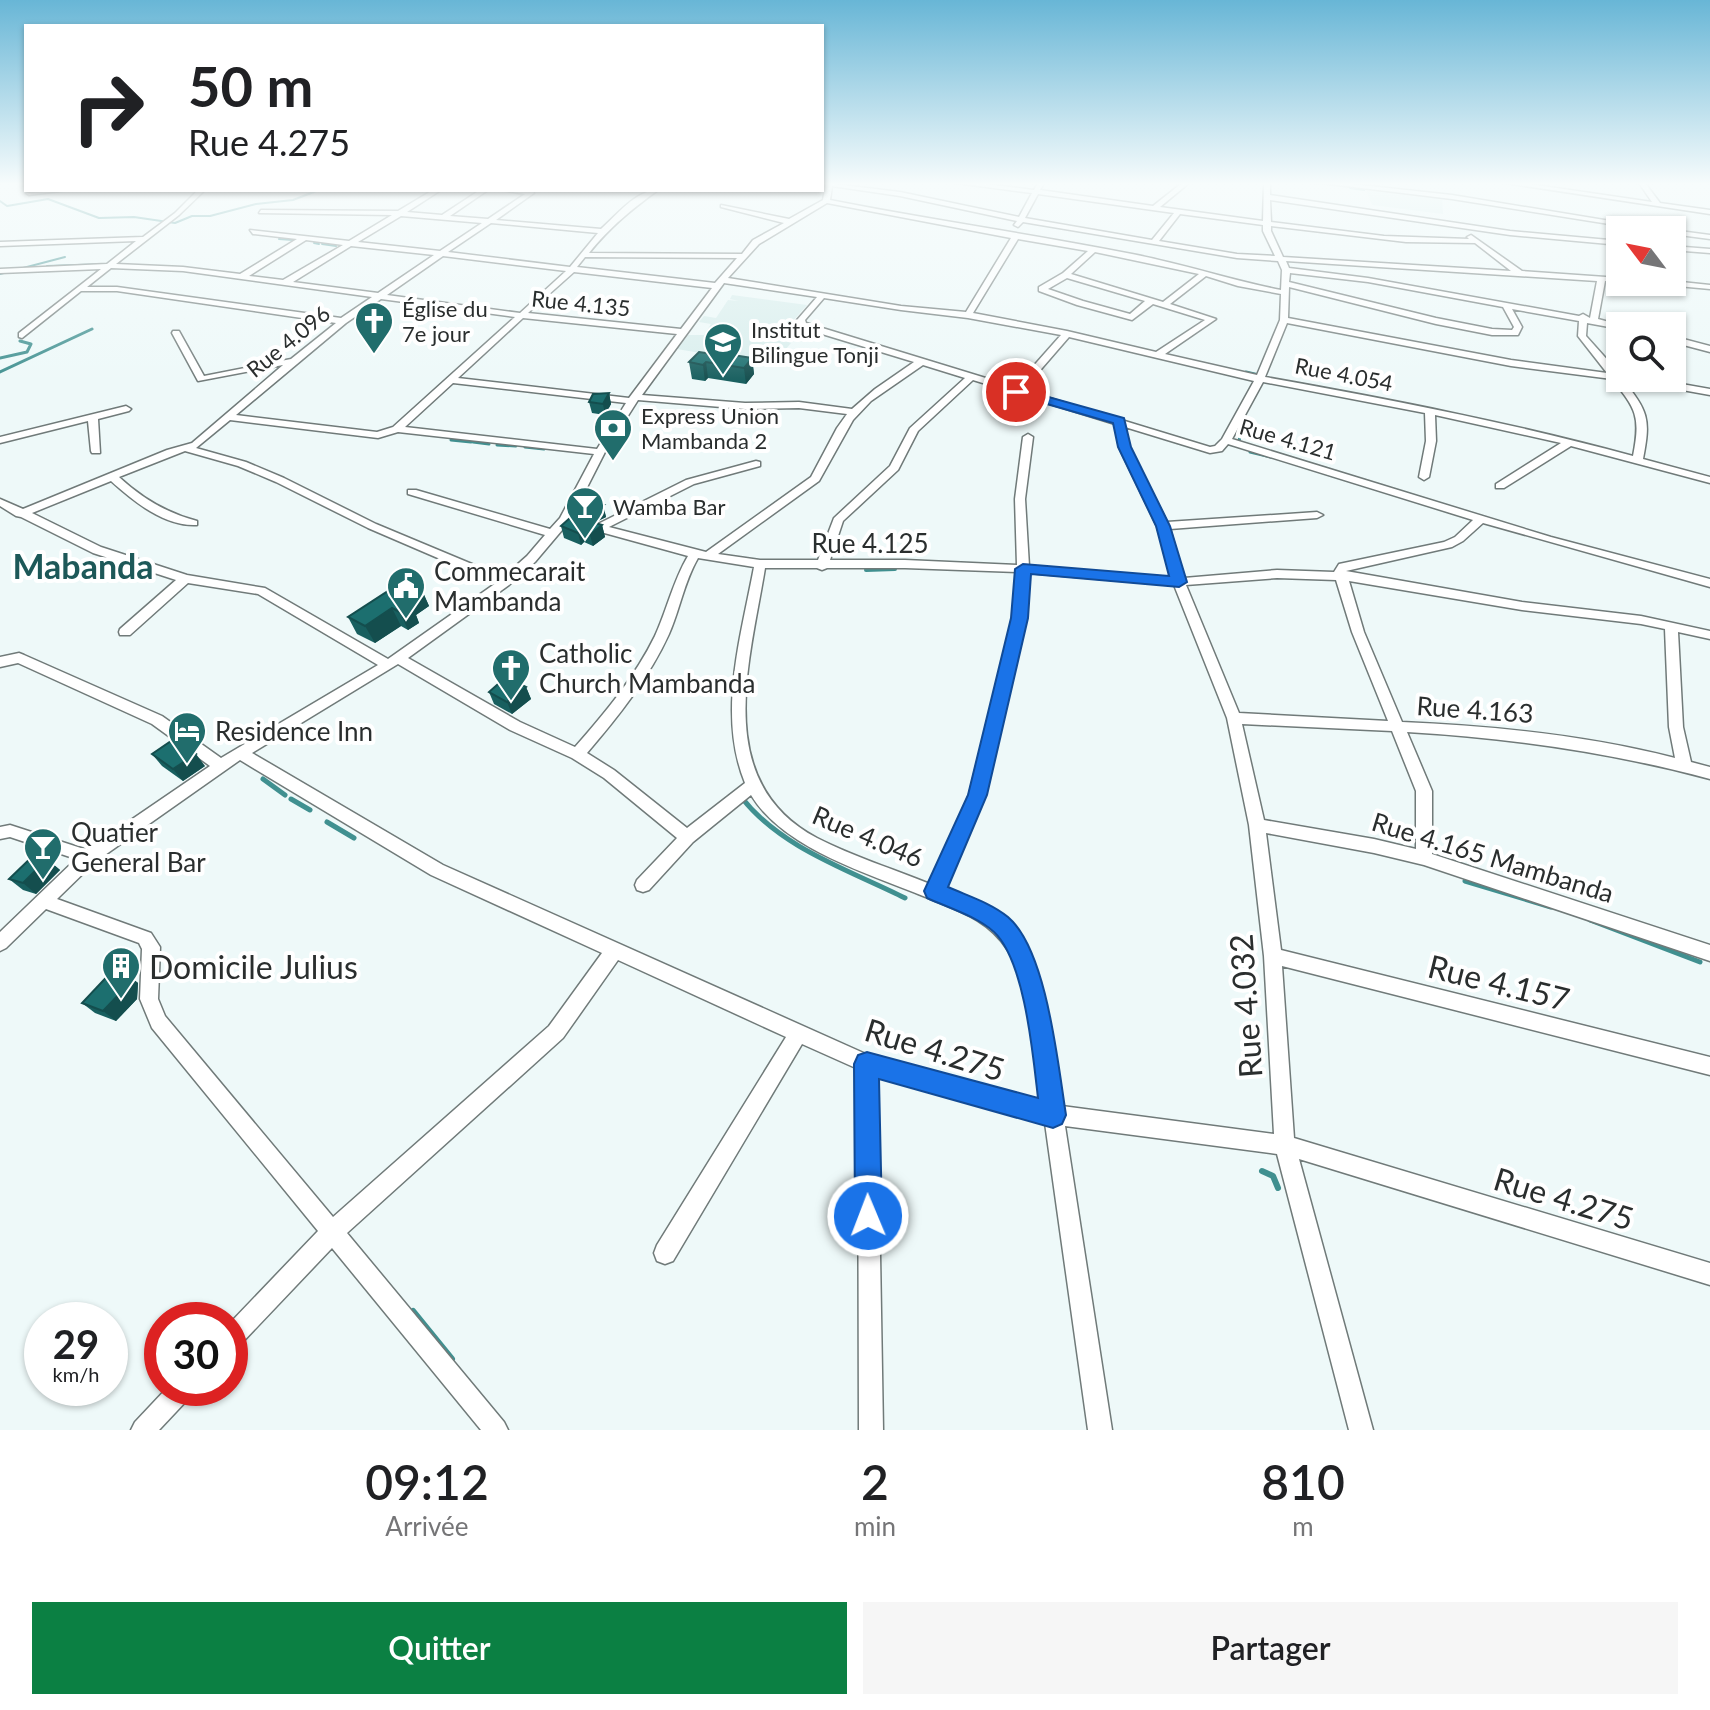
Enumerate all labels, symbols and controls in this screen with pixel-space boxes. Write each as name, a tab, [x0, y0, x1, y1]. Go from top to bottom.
text: 50 m	[188, 52, 313, 119]
icon: right	[56, 56, 160, 160]
text: Rue 4.275	[188, 120, 350, 164]
north arrow	[1606, 216, 1686, 296]
map controls	[1606, 216, 1686, 392]
street label: Rue 4.135	[530, 284, 632, 322]
place label: Église du 7e jour	[402, 295, 488, 347]
street label: Rue 4.096	[241, 299, 335, 383]
church icon: Église du 7e jour	[353, 300, 395, 355]
button: search	[1606, 312, 1686, 392]
place label: Institut Bilingue Tonji	[751, 316, 879, 368]
school or university icon: Institut Bilingue Tonji	[702, 321, 744, 376]
street label: Rue 4.054	[1293, 351, 1395, 397]
pin	[982, 358, 1050, 426]
icon: arrive	[994, 370, 1038, 414]
place label: Express Union Mambanda 2	[641, 402, 779, 454]
bank icon: Express Union Mambanda 2	[592, 407, 634, 462]
street label: Rue 4.121	[1237, 412, 1339, 466]
bar icon: Wamba Bar	[564, 485, 606, 540]
place label: Wamba Bar	[613, 493, 725, 520]
street label: Rue 4.125	[811, 527, 929, 559]
district label: Mabanda	[12, 545, 154, 586]
place label: Commecarait Mambanda	[434, 555, 586, 617]
public building icon: Commecarait Mambanda	[385, 565, 427, 620]
place label: Catholic Church Mambanda	[539, 637, 755, 699]
church icon: Catholic Church Mambanda	[490, 647, 532, 702]
street label: Rue 4.163	[1415, 689, 1535, 729]
hotel icon: Residence Inn	[166, 710, 208, 765]
place label: Residence Inn	[215, 715, 373, 747]
street label: Rue 4.046	[808, 798, 928, 874]
street label: Rue 4.165 Mambanda	[1368, 805, 1618, 909]
place label: Quatier General Bar	[71, 816, 206, 878]
bar icon: Quatier General Bar	[22, 826, 64, 881]
street label: Rue 4.032	[1221, 933, 1269, 1079]
building icon: Domicile Julius	[100, 945, 142, 1000]
street label: Rue 4.157	[1424, 946, 1574, 1018]
place label: Domicile Julius	[149, 947, 358, 986]
street label: Rue 4.275	[860, 1009, 1010, 1089]
street label: Rue 4.275	[1489, 1158, 1639, 1238]
position arrow	[826, 1174, 910, 1258]
speed limit sign: 30	[144, 1302, 248, 1406]
text: 29	[53, 1320, 99, 1368]
text: km/h	[53, 1362, 99, 1386]
text: 09:12	[365, 1453, 489, 1510]
text: 2	[861, 1453, 889, 1510]
text: 810	[1261, 1453, 1345, 1510]
text: Arrivée	[385, 1510, 469, 1542]
text: min	[854, 1510, 896, 1542]
text: m	[1292, 1510, 1314, 1542]
button: Quitter	[32, 1602, 847, 1694]
button: Partager	[863, 1602, 1678, 1694]

